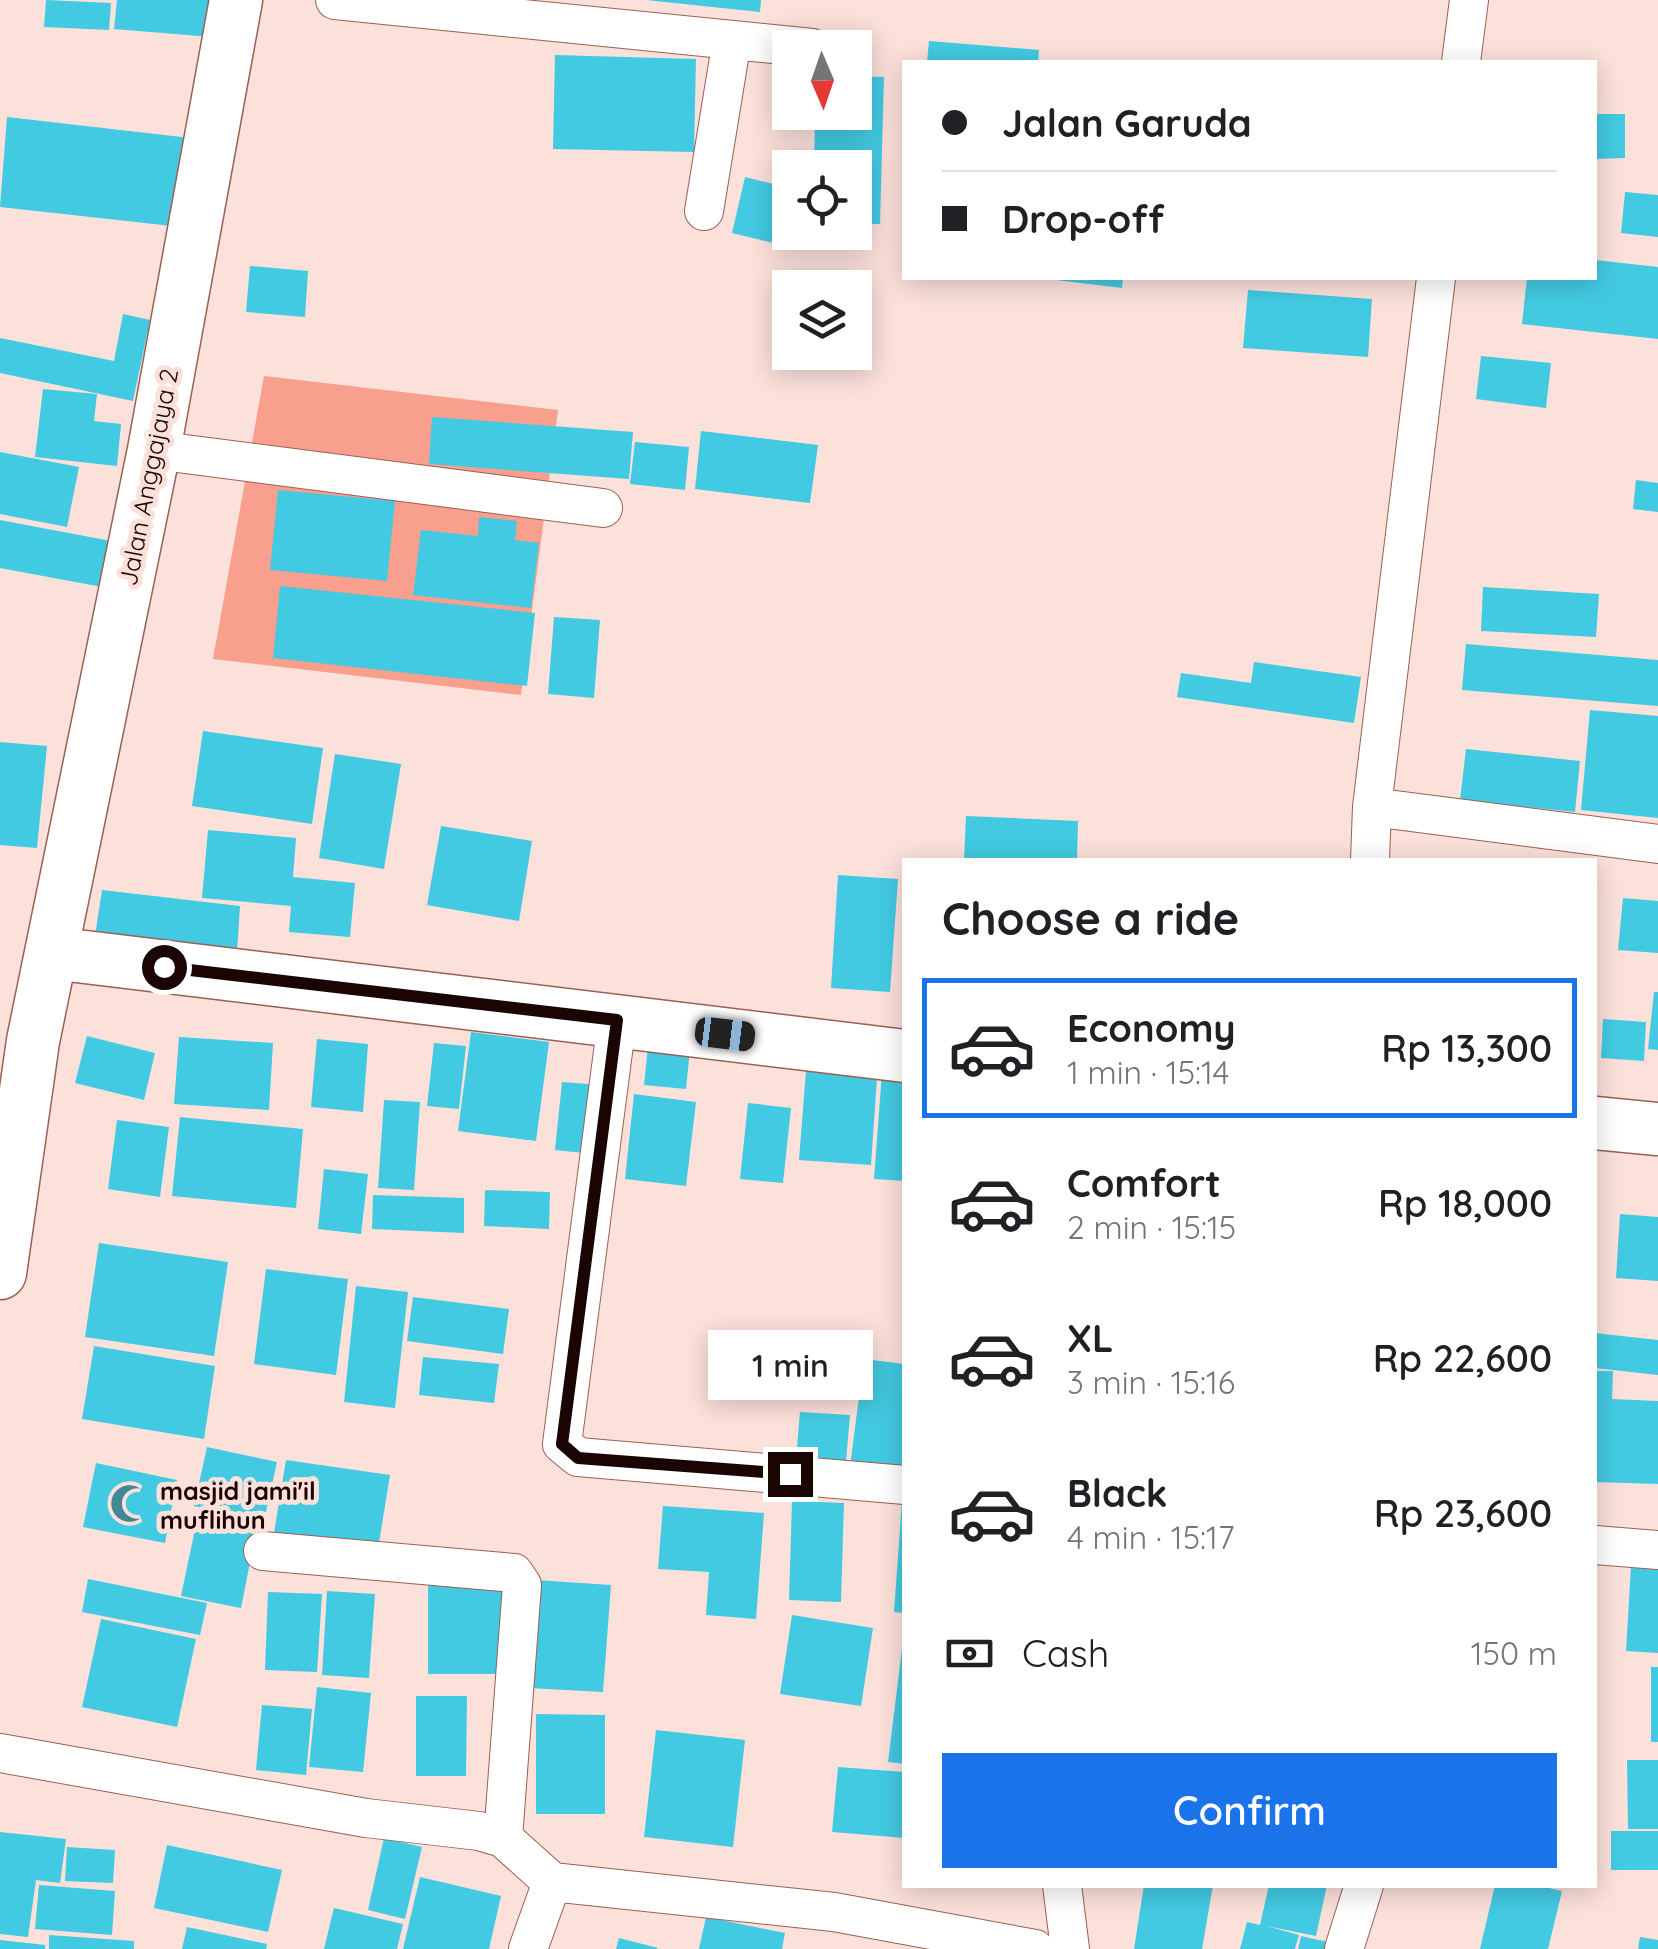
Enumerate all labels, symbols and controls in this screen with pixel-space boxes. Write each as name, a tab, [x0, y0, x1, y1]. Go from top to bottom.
north arrow	[772, 30, 872, 130]
map controls	[772, 30, 872, 370]
text: Jalan Garuda	[1002, 99, 1252, 147]
button: locate	[772, 150, 872, 250]
text: Drop-off	[1002, 195, 1164, 243]
button: layers	[772, 270, 872, 370]
street label: Jalan Anggajaya 2	[112, 366, 184, 588]
text: Choose a ride	[942, 890, 1239, 946]
route start	[142, 945, 187, 990]
icon: car	[947, 1003, 1037, 1093]
text: Economy	[1067, 1004, 1236, 1052]
car	[693, 1015, 757, 1053]
text: Rp 13,300	[1381, 1024, 1552, 1072]
text: 1 min · 15:14	[1067, 1052, 1229, 1092]
icon: car	[947, 1158, 1037, 1248]
text: Comfort	[1067, 1159, 1221, 1207]
text: Rp 18,000	[1378, 1179, 1552, 1227]
text: 2 min · 15:15	[1067, 1207, 1236, 1247]
icon: car	[947, 1313, 1037, 1403]
text: XL	[1067, 1314, 1113, 1362]
callout: 1 min	[708, 1329, 872, 1399]
text: Rp 22,600	[1373, 1334, 1552, 1382]
text: 1 min	[752, 1345, 829, 1385]
text: 3 min · 15:16	[1067, 1362, 1235, 1402]
route end	[768, 1452, 813, 1497]
icon: car	[947, 1468, 1037, 1558]
text: Black	[1067, 1469, 1167, 1517]
place label: masjid jami'il muflihun	[160, 1475, 316, 1535]
mosque icon: masjid jami'il muflihun	[109, 1483, 151, 1525]
text: Rp 23,600	[1374, 1489, 1552, 1537]
text: 4 min · 15:17	[1067, 1517, 1234, 1557]
icon: cash	[942, 1626, 997, 1681]
text: Cash	[1022, 1629, 1109, 1677]
text: 150 m	[1471, 1633, 1557, 1673]
button: Confirm	[942, 1753, 1557, 1868]

